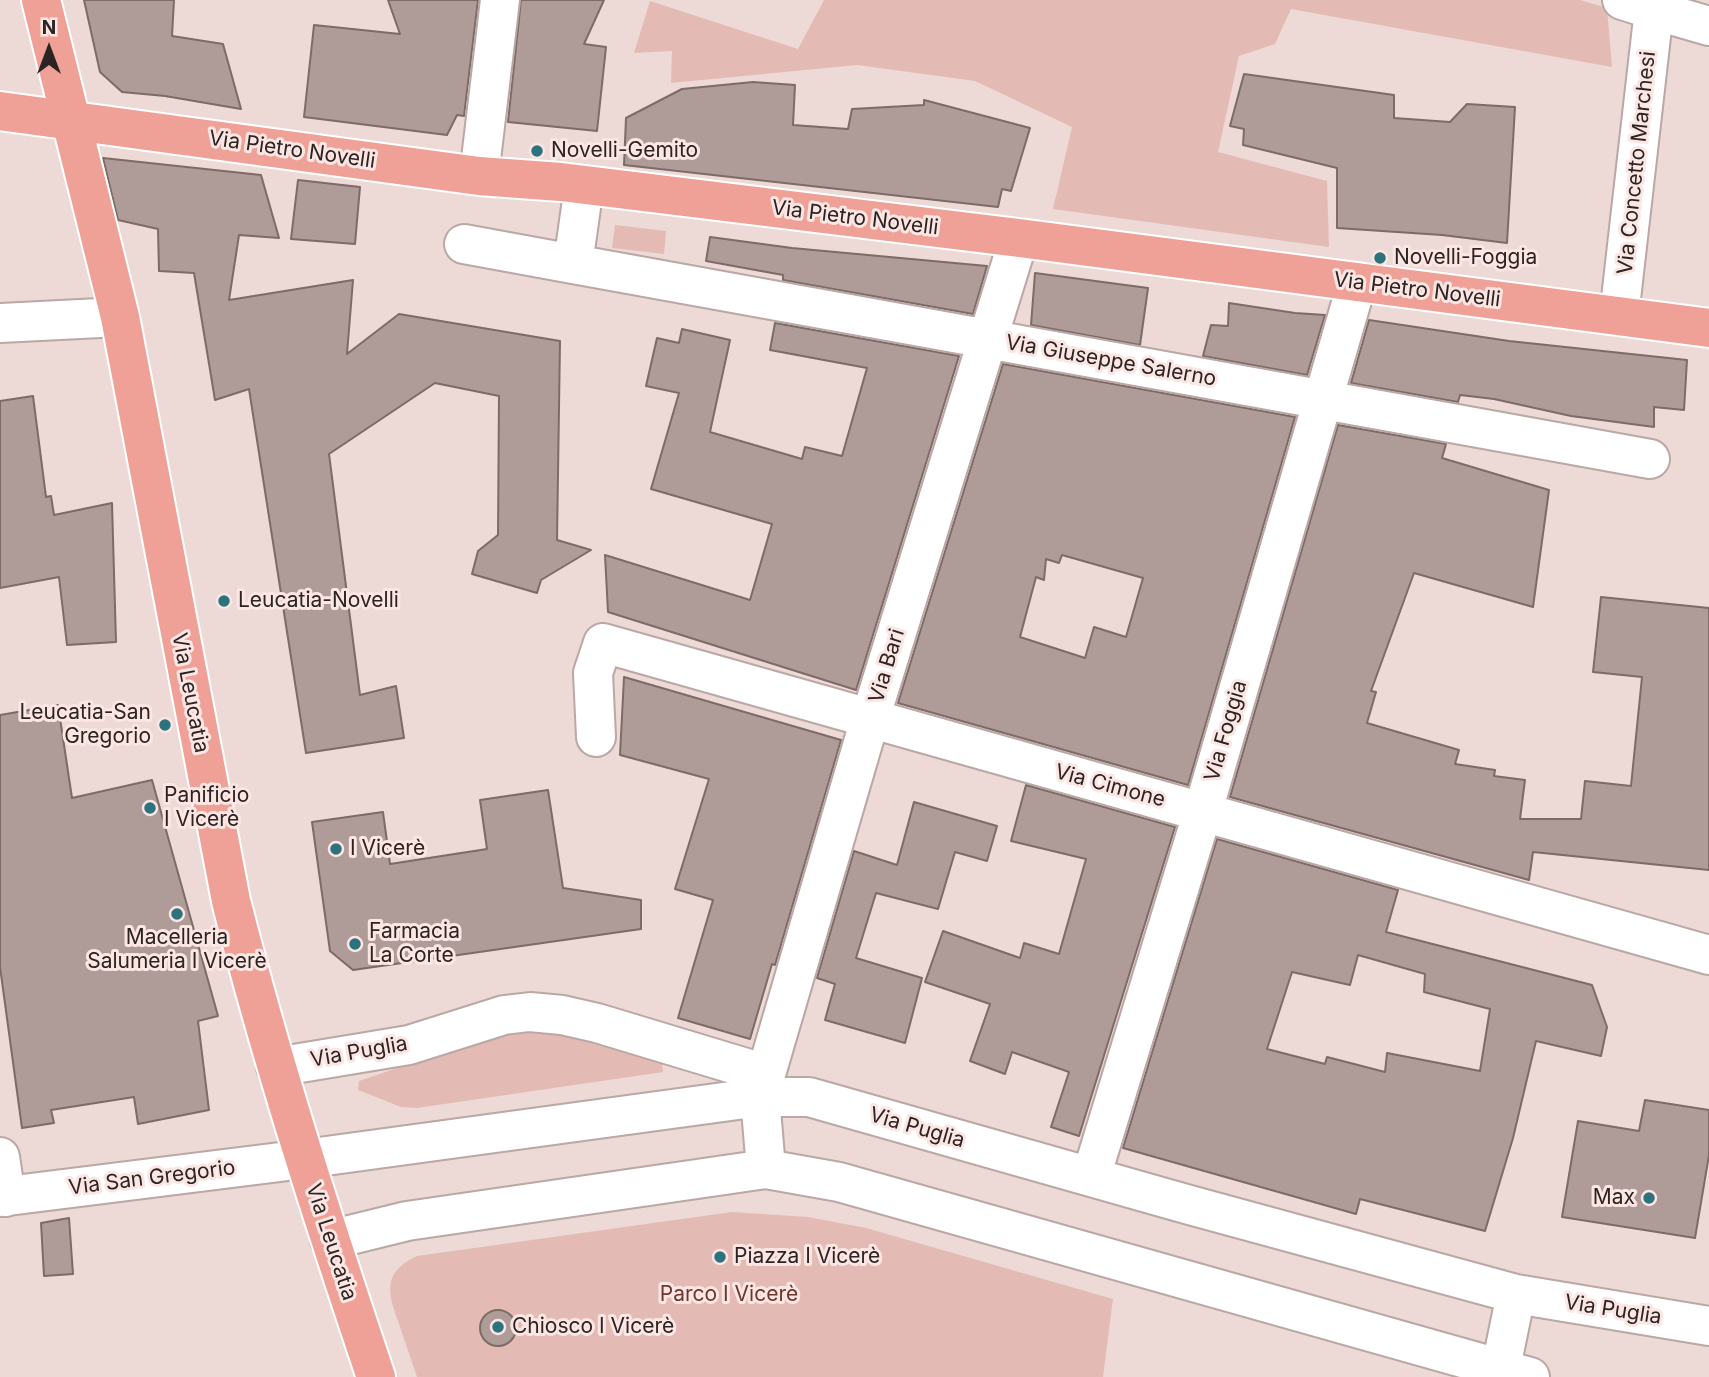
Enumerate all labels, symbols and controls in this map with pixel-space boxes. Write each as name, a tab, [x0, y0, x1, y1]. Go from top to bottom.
north arrow	[14, 14, 84, 84]
text: N	[42, 16, 56, 39]
street label: Via Concetto Marchesi	[1613, 50, 1661, 276]
street label: Via Pietro Novelli	[207, 126, 377, 174]
place label: Novelli-Gemito	[551, 138, 698, 164]
marker: Novelli-Gemito	[529, 143, 545, 159]
street label: Via Pietro Novelli	[770, 195, 940, 241]
place label: Novelli-Foggia	[1394, 245, 1537, 271]
marker: Novelli-Foggia	[1372, 250, 1388, 266]
street label: Via Pietro Novelli	[1332, 267, 1502, 313]
street label: Via Giuseppe Salerno	[1004, 330, 1218, 392]
place label: Leucatia-Novelli	[238, 588, 399, 614]
marker: Leucatia-Novelli	[216, 593, 232, 609]
street label: Via Bari	[864, 626, 910, 706]
street label: Via Leucatia	[166, 631, 214, 755]
street label: Via Foggia	[1200, 678, 1252, 784]
place label: Leucatia-San Gregorio	[19, 700, 151, 750]
marker: Leucatia-San Gregorio	[157, 717, 173, 733]
street label: Via Cimone	[1052, 759, 1168, 813]
place label: Panificio I Vicerè	[164, 783, 249, 833]
marker: Panificio I Vicerè	[142, 800, 158, 816]
place label: I Vicerè	[350, 836, 425, 862]
marker: I Vicerè	[328, 841, 344, 857]
marker: Macelleria Salumeria I Vicerè	[169, 906, 185, 922]
place label: Farmacia La Corte	[369, 919, 460, 969]
place label: Macelleria Salumeria I Vicerè	[87, 925, 267, 975]
marker: Farmacia La Corte	[347, 936, 363, 952]
street label: Via Puglia	[309, 1031, 409, 1073]
street label: Via Puglia	[866, 1102, 968, 1154]
street label: Via San Gregorio	[67, 1155, 237, 1201]
street label: Via Leucatia	[300, 1180, 362, 1304]
place label: Max	[1593, 1185, 1635, 1211]
marker: Max	[1641, 1190, 1657, 1206]
place label: Piazza I Vicerè	[734, 1244, 880, 1270]
marker: Piazza I Vicerè	[712, 1249, 728, 1265]
park label: Parco I Vicerè	[660, 1282, 798, 1308]
street label: Via Puglia	[1563, 1290, 1663, 1330]
place label: Chiosco I Vicerè	[512, 1314, 674, 1340]
marker: Chiosco I Vicerè	[490, 1319, 506, 1335]

